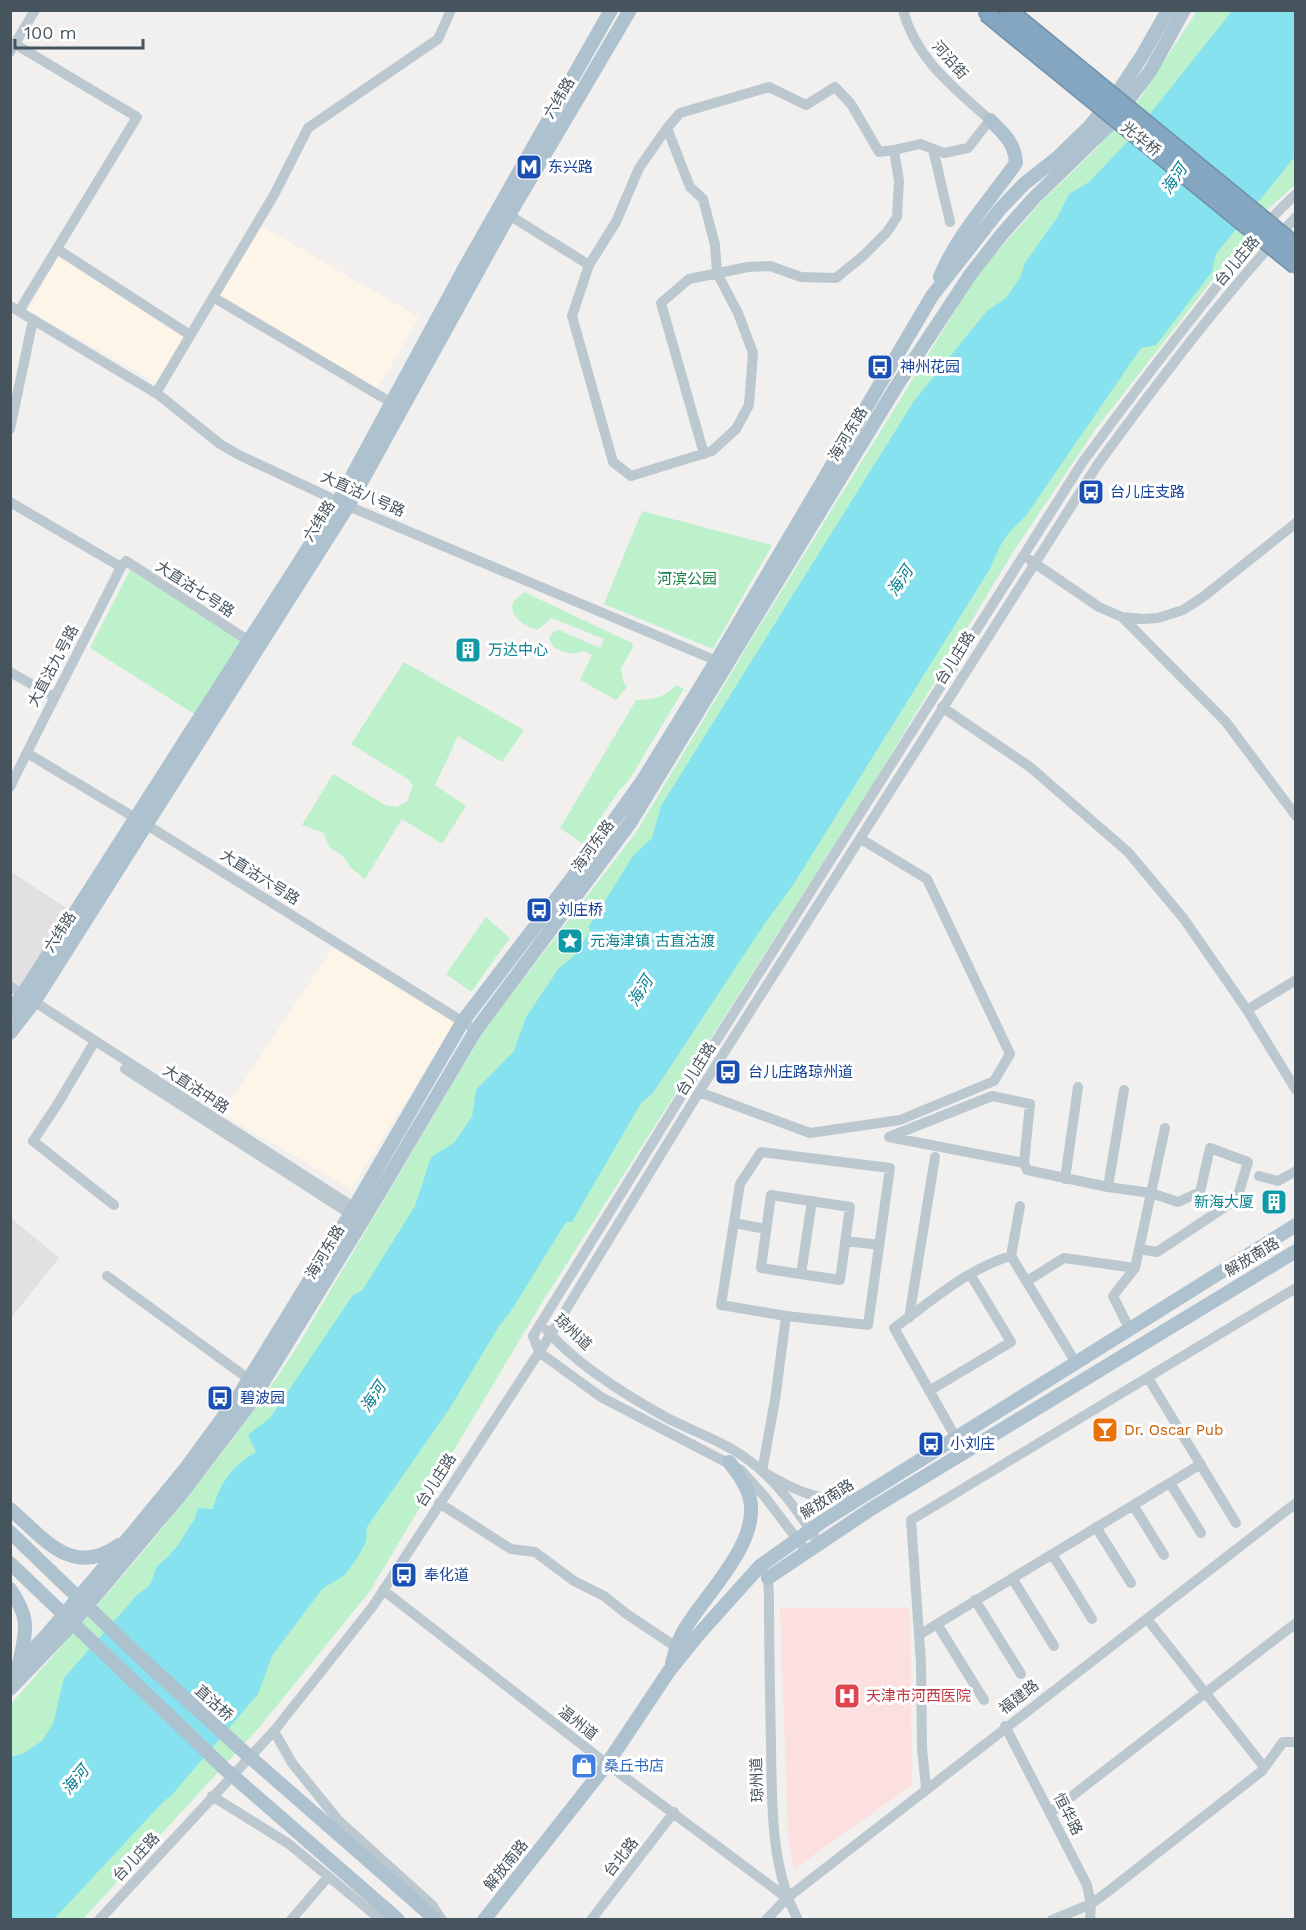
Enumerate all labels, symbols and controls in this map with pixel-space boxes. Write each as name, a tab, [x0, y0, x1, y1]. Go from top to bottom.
scale bar	[15, 12, 142, 50]
text: 100 m	[24, 22, 77, 43]
street label: 河沿街	[928, 37, 972, 83]
street label: 六纬路	[540, 74, 578, 122]
street label: 光华桥	[1118, 118, 1164, 160]
metro station icon: 东兴路	[514, 152, 544, 182]
place label: 东兴路	[548, 158, 593, 176]
water label: 海河	[1157, 158, 1192, 198]
street label: 台儿庄路	[1211, 232, 1263, 290]
bus stop icon: 神州花园	[865, 352, 895, 382]
place label: 神州花园	[900, 358, 960, 376]
street label: 海河东路	[825, 404, 871, 464]
street label: 大直沽八号路	[318, 467, 408, 521]
bus stop icon: 台儿庄支路	[1076, 477, 1106, 507]
place label: 台儿庄支路	[1110, 483, 1185, 501]
street label: 六纬路	[299, 497, 339, 545]
street label: 大直沽七号路	[152, 557, 238, 621]
water label: 海河	[883, 560, 918, 600]
park label: 河滨公园	[657, 570, 717, 588]
street label: 大直沽九号路	[24, 622, 82, 710]
street label: 台儿庄路	[931, 628, 979, 688]
building icon: 万达中心	[453, 635, 483, 665]
place label: 万达中心	[488, 641, 548, 659]
street label: 海河东路	[568, 816, 618, 876]
street label: 大直沽六号路	[217, 846, 303, 908]
bus stop icon: 刘庄桥	[524, 895, 554, 925]
place label: 刘庄桥	[558, 901, 603, 919]
street label: 六纬路	[40, 908, 80, 956]
place icon: 元海津镇 古直沽渡	[555, 926, 585, 956]
place label: 元海津镇 古直沽渡	[590, 932, 715, 950]
water label: 海河	[623, 970, 658, 1010]
street label: 台儿庄路	[672, 1039, 720, 1099]
bus stop icon: 台儿庄路琼州道	[713, 1057, 743, 1087]
street label: 大直沽中路	[160, 1061, 232, 1117]
place label: 台儿庄路琼州道	[748, 1063, 853, 1081]
building icon: 新海大厦	[1259, 1187, 1289, 1217]
place label: 新海大厦	[1194, 1193, 1254, 1211]
street label: 海河东路	[302, 1222, 348, 1282]
street label: 解放南路	[1222, 1234, 1282, 1280]
street label: 琼州道	[550, 1310, 596, 1354]
water label: 海河	[356, 1376, 391, 1416]
bus stop icon: 碧波园	[205, 1383, 235, 1413]
place label: 碧波园	[240, 1389, 285, 1407]
bar icon: Dr. Oscar Pub	[1090, 1415, 1120, 1445]
place label: Dr. Oscar Pub	[1124, 1421, 1223, 1439]
bus stop icon: 小刘庄	[916, 1429, 946, 1459]
place label: 小刘庄	[950, 1435, 995, 1453]
street label: 台儿庄路	[412, 1450, 460, 1510]
street label: 解放南路	[797, 1475, 857, 1523]
bus stop icon: 奉化道	[389, 1560, 419, 1590]
place label: 奉化道	[424, 1566, 469, 1584]
street label: 福建路	[996, 1676, 1042, 1718]
street label: 直沽桥	[191, 1681, 237, 1725]
hospital icon: 天津市河西医院	[832, 1681, 862, 1711]
place label: 天津市河西医院	[866, 1687, 971, 1705]
street label: 温州道	[555, 1702, 601, 1744]
shop icon: 桑丘书店	[569, 1751, 599, 1781]
place label: 桑丘书店	[604, 1757, 664, 1775]
street label: 琼州道	[747, 1757, 767, 1803]
water label: 海河	[57, 1759, 94, 1798]
street label: 恒华路	[1050, 1790, 1086, 1838]
street label: 台儿庄路	[109, 1829, 163, 1885]
street label: 台北路	[600, 1834, 642, 1880]
street label: 解放南路	[480, 1836, 532, 1894]

